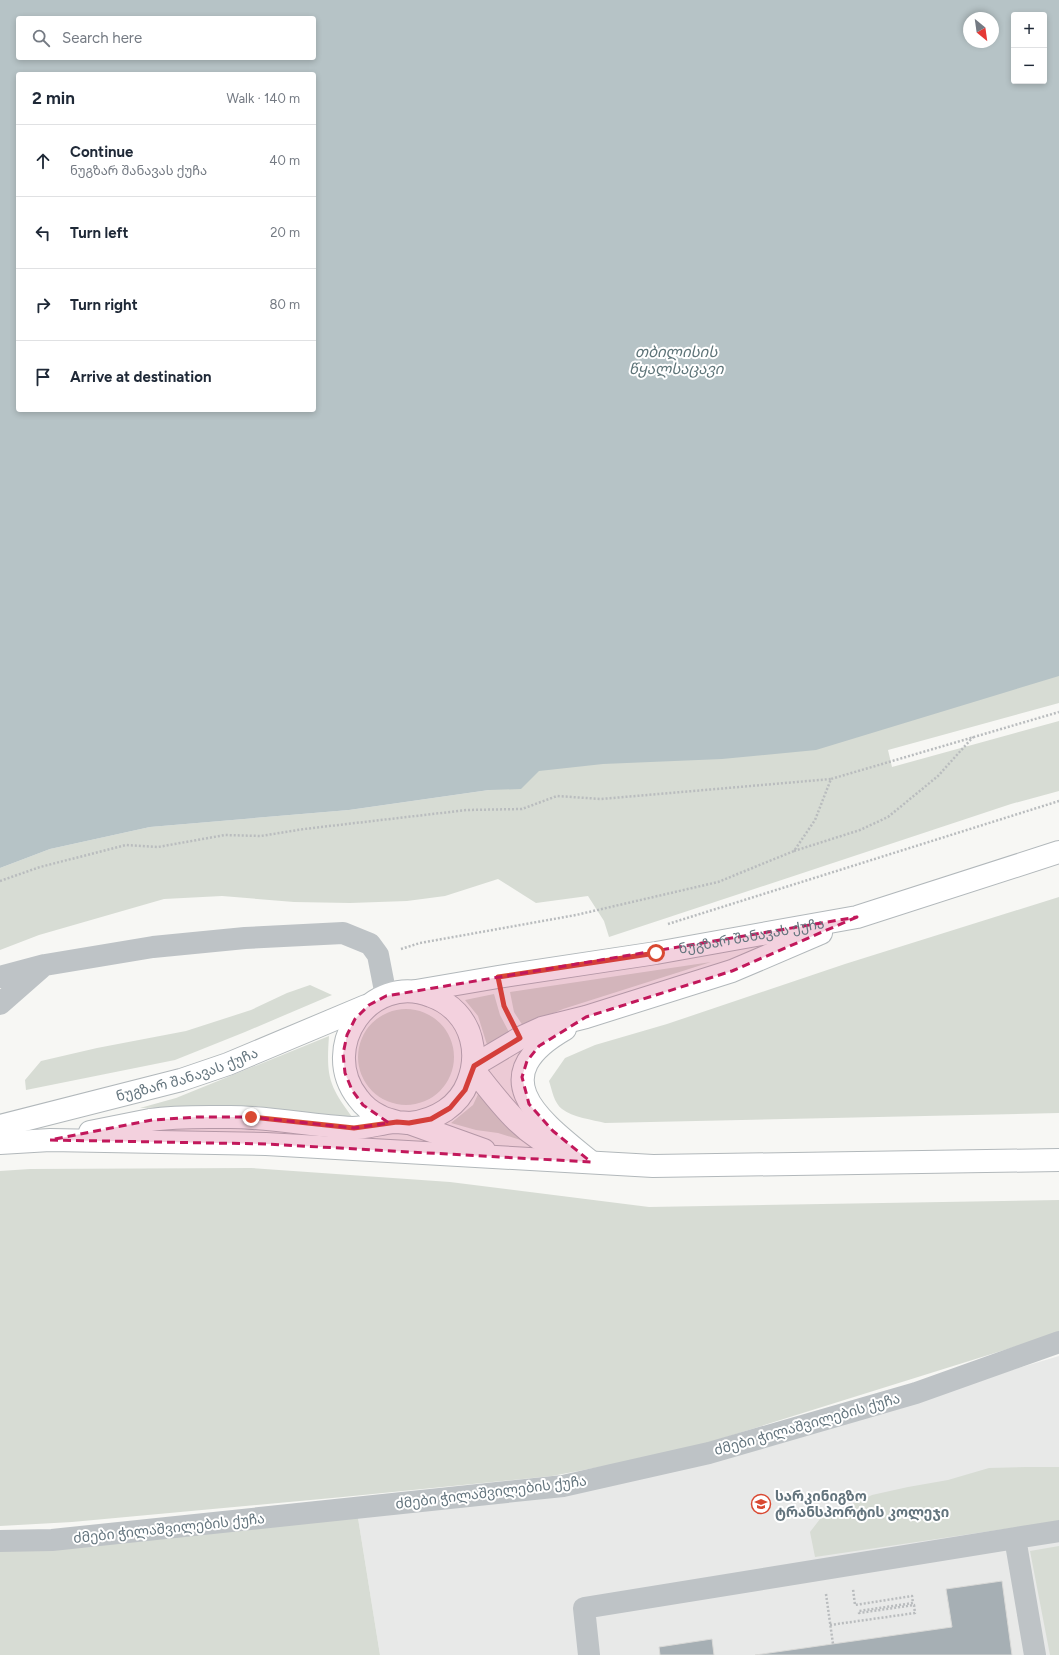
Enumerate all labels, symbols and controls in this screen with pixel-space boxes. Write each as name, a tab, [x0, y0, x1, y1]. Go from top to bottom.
north arrow	[963, 12, 999, 48]
map controls	[1011, 12, 1047, 84]
button: +	[1011, 12, 1047, 48]
search box	[16, 16, 316, 60]
icon: search	[30, 27, 52, 49]
text: Search here	[62, 29, 142, 47]
button: −	[1011, 48, 1047, 84]
text: 2 min	[32, 88, 75, 108]
text: Walk · 140 m	[226, 91, 300, 106]
text: Continue	[70, 143, 133, 161]
icon: ahead	[32, 150, 54, 172]
text: 40 m	[269, 153, 300, 168]
text: ნუგზარ შანავას ქუჩა	[70, 163, 207, 178]
icon: left	[32, 222, 54, 244]
text: Turn left	[70, 224, 128, 242]
text: 20 m	[270, 225, 300, 240]
icon: right	[32, 294, 54, 316]
text: Turn right	[70, 296, 138, 314]
text: 80 m	[269, 297, 300, 312]
water label: თბილისის წყალსაცავი	[629, 343, 725, 378]
icon: arrive	[32, 366, 54, 388]
text: Arrive at destination	[70, 368, 211, 386]
street label: ნუგზარ შანავას ქუჩა	[677, 915, 826, 958]
route start	[647, 944, 665, 962]
street label: ნუგზარ შანავას ქუჩა	[114, 1044, 261, 1105]
route end	[242, 1108, 260, 1126]
street label: ძმები ჭილაშვილების ქუჩა	[712, 1390, 902, 1459]
street label: ძმები ჭილაშვილების ქუჩა	[395, 1472, 588, 1513]
place label: სარკინიგზო ტრანსპორტის კოლეჯი	[775, 1488, 949, 1521]
school or university icon: სარკინიგზო ტრანსპორტის კოლეჯი	[750, 1493, 772, 1515]
street label: ძმები ჭილაშვილების ქუჩა	[72, 1510, 266, 1547]

